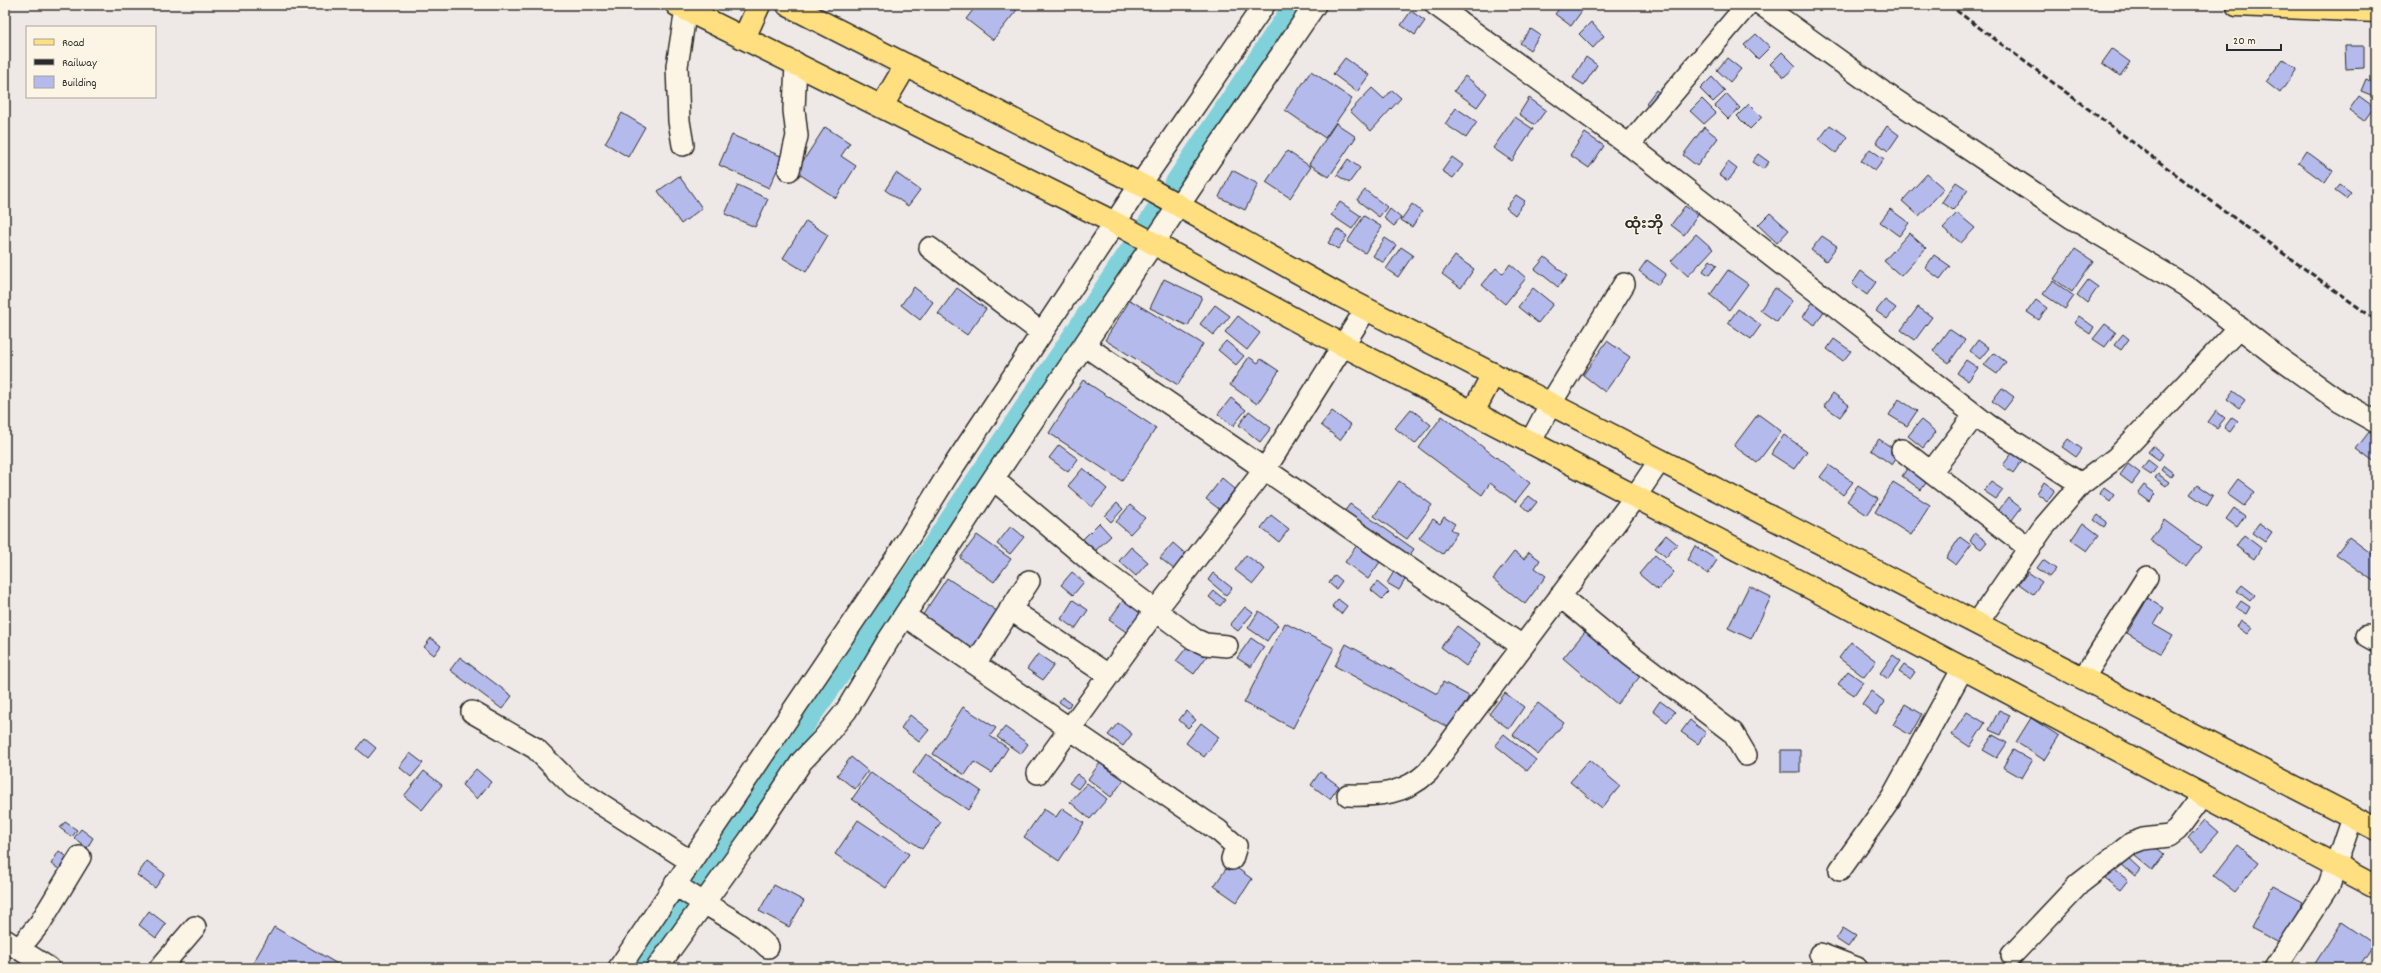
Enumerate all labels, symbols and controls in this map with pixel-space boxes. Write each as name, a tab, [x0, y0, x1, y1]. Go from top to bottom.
legend	[26, 26, 156, 98]
scale bar	[2227, 26, 2281, 52]
text: 20 m	[2233, 33, 2256, 50]
text: Road	[62, 35, 84, 52]
text: Railway	[62, 55, 98, 72]
text: Building	[62, 75, 97, 92]
district label: ထုံးဘို	[1624, 213, 1664, 236]

